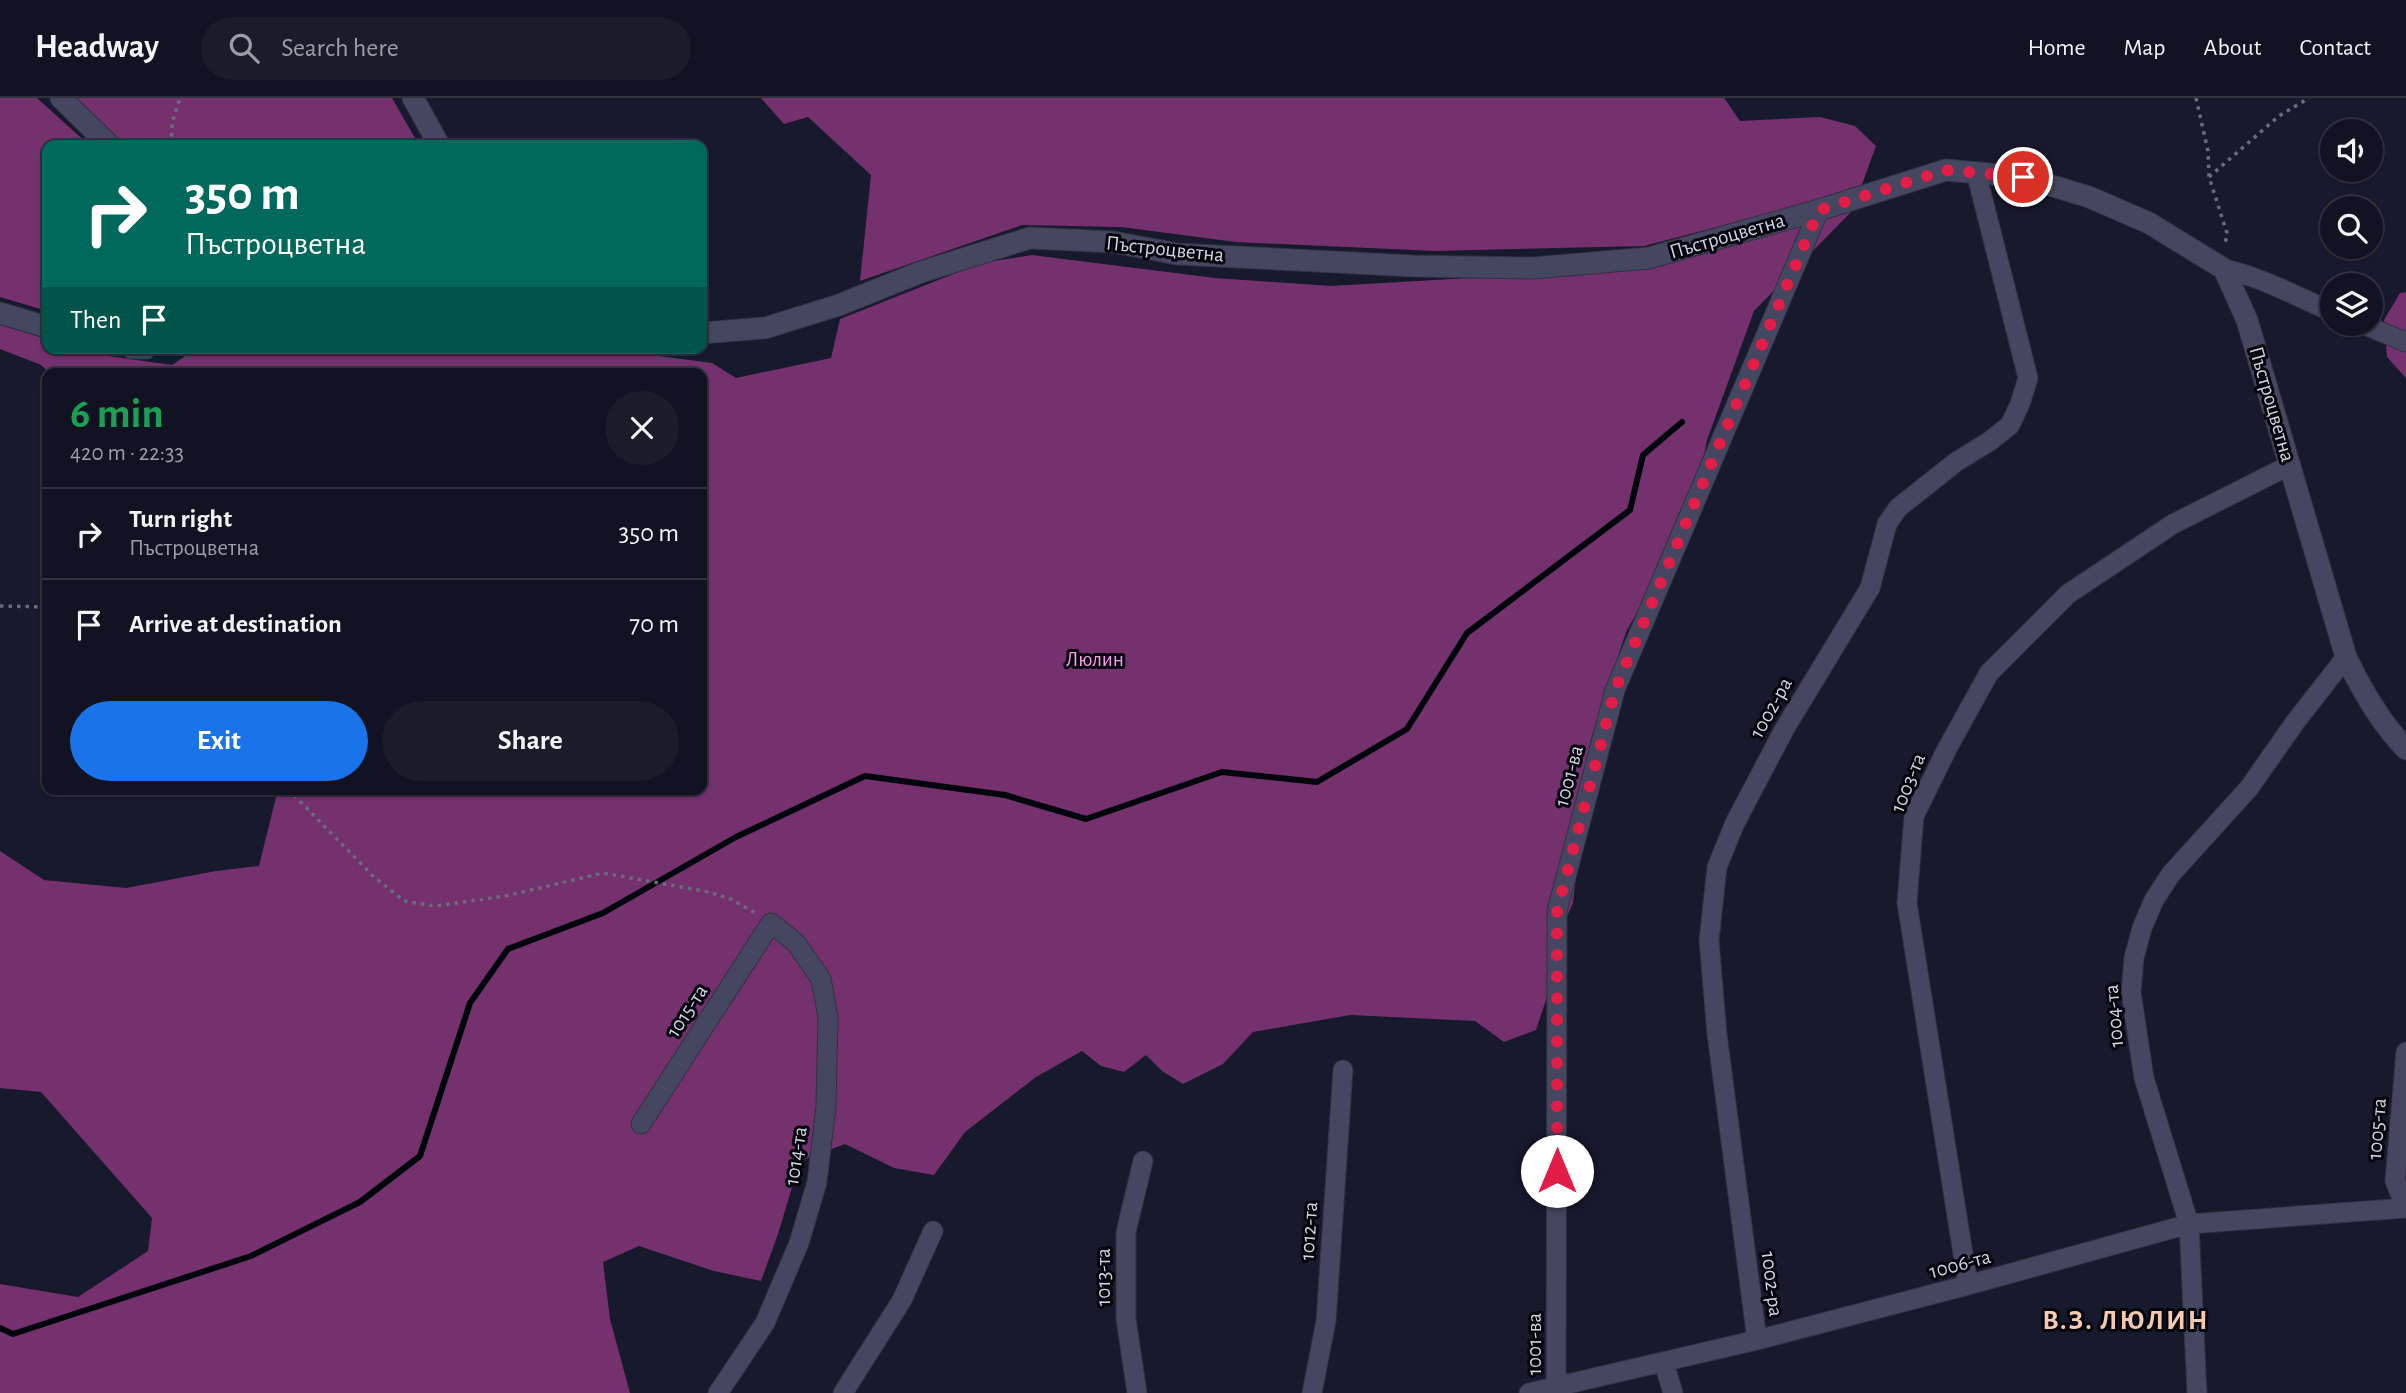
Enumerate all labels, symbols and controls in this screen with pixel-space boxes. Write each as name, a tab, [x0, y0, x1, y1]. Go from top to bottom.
search box	[201, 17, 691, 80]
icon: search	[225, 29, 263, 67]
text: Headway	[35, 31, 159, 64]
text: Search here	[281, 35, 399, 61]
text: Home	[2028, 36, 2086, 60]
text: Map	[2124, 36, 2166, 60]
text: About	[2204, 36, 2261, 60]
text: Contact	[2299, 36, 2371, 60]
map controls	[2320, 119, 2383, 336]
button: sound	[2320, 119, 2383, 182]
pin	[1993, 147, 2053, 207]
icon: arrive	[2004, 158, 2042, 196]
icon: right	[70, 168, 161, 259]
text: 350 m	[185, 170, 300, 219]
button: search	[2320, 196, 2383, 259]
street label: Пъстроцветна	[1667, 209, 1787, 262]
text: Пъстроцветна	[185, 228, 366, 260]
street label: Пъстроцветна	[1105, 232, 1226, 266]
button: layers	[2320, 273, 2383, 336]
icon: arrive	[135, 301, 173, 339]
text: Then	[70, 307, 121, 333]
street label: Пъстроцветна	[2246, 344, 2299, 464]
button: close	[605, 391, 679, 465]
text: 6 min	[70, 393, 164, 435]
text: 420 m · 22:33	[70, 442, 184, 465]
text: Turn right	[129, 506, 232, 532]
icon: right	[70, 515, 108, 553]
text: 350 m	[619, 520, 679, 546]
text: Пъстроцветна	[129, 537, 259, 560]
icon: arrive	[70, 606, 108, 644]
text: Arrive at destination	[129, 611, 342, 637]
text: 70 m	[629, 611, 679, 637]
park label: Люлин	[1066, 649, 1124, 670]
street label: 1002-ра	[1746, 674, 1796, 742]
button: Exit	[70, 701, 368, 781]
button: Share	[382, 701, 679, 781]
street label: 1001-ва	[1551, 743, 1587, 809]
street label: 1003-та	[1887, 750, 1929, 816]
street label: 1015-та	[662, 981, 712, 1041]
street label: 1004-та	[2101, 983, 2127, 1048]
street label: 1005-та	[2364, 1097, 2390, 1161]
street label: 1014-та	[781, 1125, 811, 1187]
position arrow	[1520, 1134, 1594, 1208]
street label: 1012-та	[1296, 1201, 1322, 1261]
street label: 1006-та	[1927, 1246, 1993, 1282]
street label: 1013-та	[1093, 1248, 1114, 1306]
street label: 1002-ра	[1758, 1250, 1786, 1318]
district label: В.З. ЛЮЛИН	[2042, 1307, 2210, 1335]
street label: 1001-ва	[1524, 1312, 1545, 1375]

